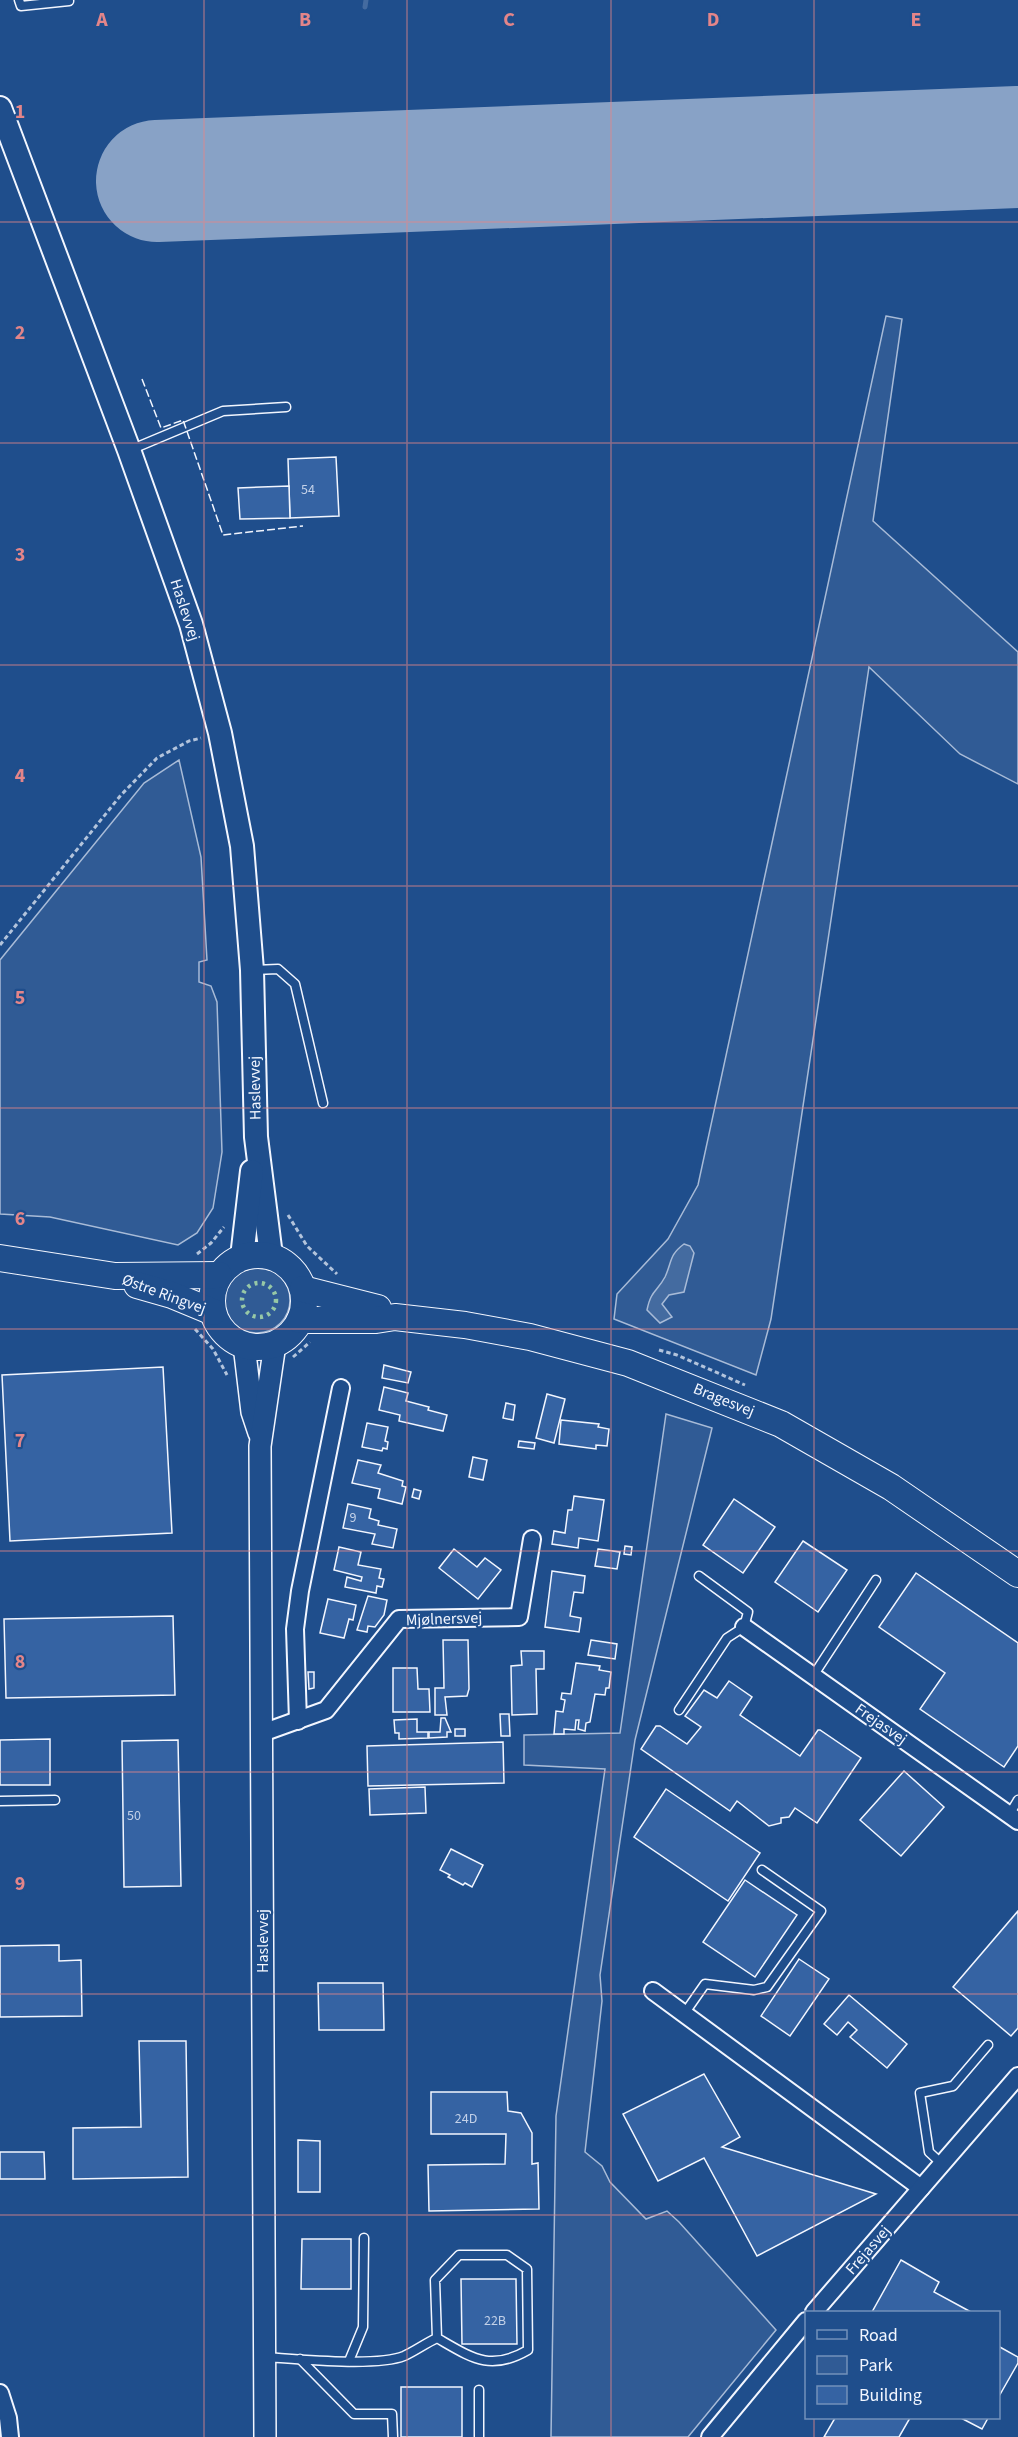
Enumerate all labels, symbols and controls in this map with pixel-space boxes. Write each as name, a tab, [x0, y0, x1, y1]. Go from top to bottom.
text: A	[95, 6, 108, 34]
text: B	[299, 6, 311, 34]
text: C	[503, 6, 515, 34]
text: D	[707, 6, 719, 34]
text: E	[911, 6, 921, 34]
text: 1	[15, 98, 25, 126]
text: 2	[15, 319, 25, 347]
house number: 54	[301, 480, 315, 500]
text: 3	[15, 541, 25, 569]
street label: Haslevvej	[165, 576, 205, 644]
text: 4	[15, 762, 26, 790]
text: 5	[15, 984, 25, 1012]
street label: Haslevvej	[243, 1056, 267, 1120]
text: 6	[15, 1205, 25, 1233]
street label: Østre Ringvej	[119, 1269, 209, 1319]
street label: Bragesvej	[690, 1378, 758, 1422]
text: 7	[15, 1427, 25, 1455]
house number: 9	[350, 1508, 357, 1528]
street label: Mjølnersvej	[405, 1607, 483, 1631]
text: 8	[15, 1648, 25, 1676]
street label: Frejasvej	[851, 1698, 911, 1750]
house number: 50	[127, 1806, 141, 1826]
text: 9	[15, 1870, 25, 1898]
street label: Haslevvej	[252, 1909, 274, 1973]
house number: 24D	[455, 2109, 477, 2129]
street label: Frejasvej	[840, 2221, 896, 2279]
house number: 22B	[484, 2311, 506, 2331]
legend	[805, 2311, 1000, 2419]
text: Road	[859, 2323, 898, 2348]
text: Park	[859, 2353, 893, 2378]
text: Building	[859, 2383, 922, 2408]

